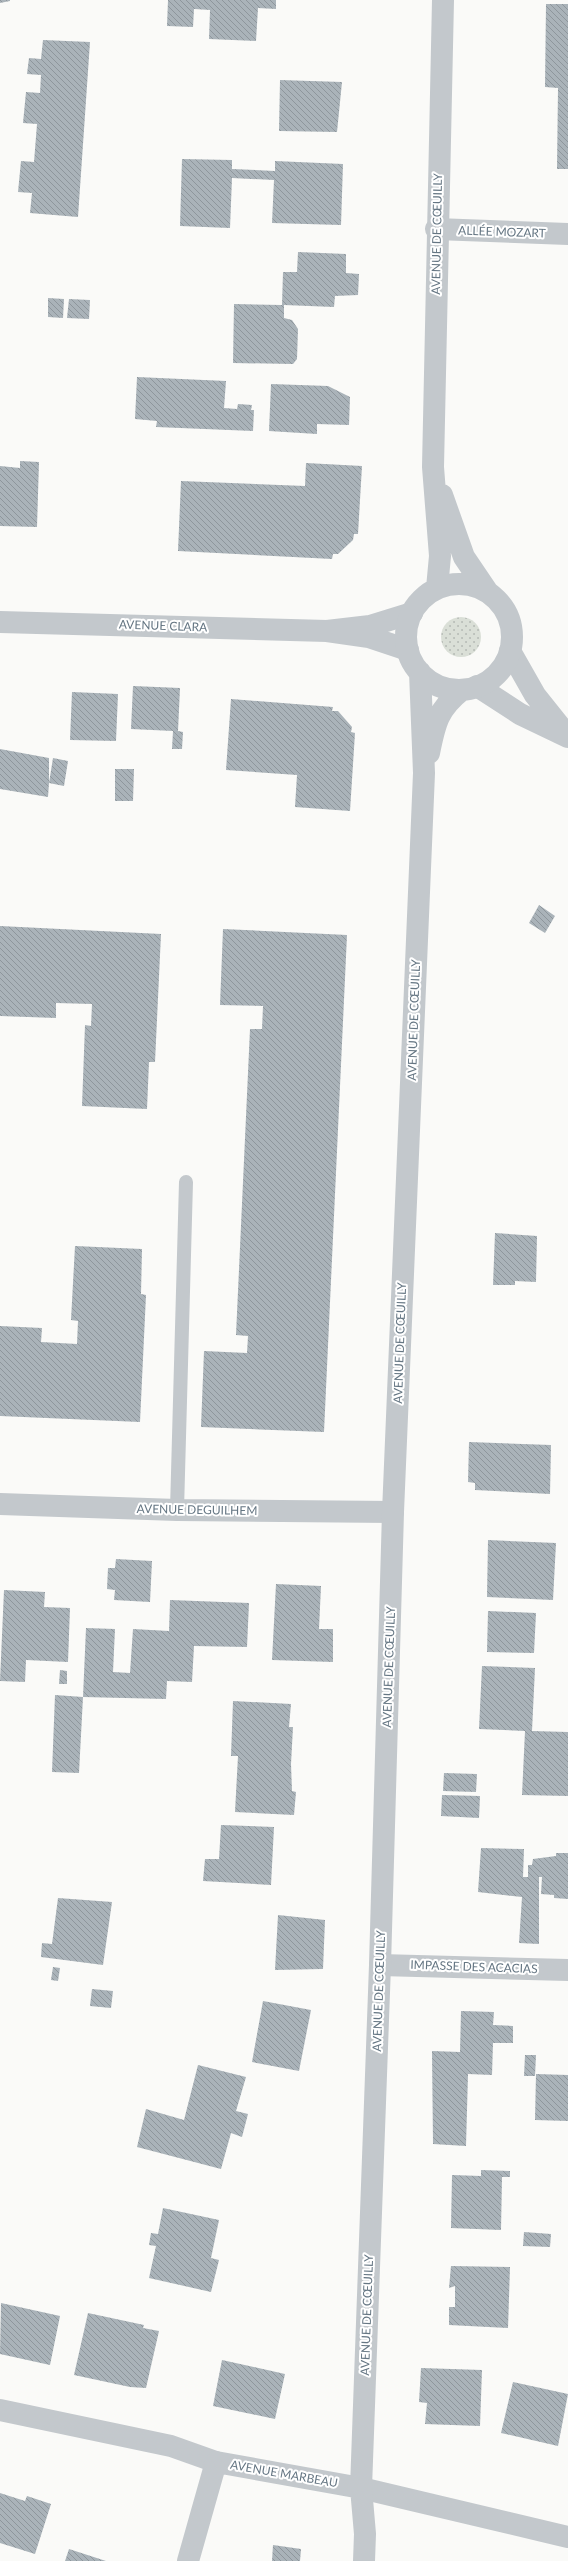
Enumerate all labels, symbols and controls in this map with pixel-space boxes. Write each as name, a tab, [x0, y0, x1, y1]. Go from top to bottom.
street label: AVENUE DE CŒUILLY	[428, 173, 445, 295]
street label: ALLÉE MOZART	[458, 222, 546, 241]
street label: AVENUE CLARA	[119, 616, 208, 635]
street label: AVENUE DE CŒUILLY	[404, 959, 423, 1081]
street label: AVENUE DE CŒUILLY	[390, 1282, 409, 1404]
street label: AVENUE DEGUILHEM	[137, 1501, 258, 1518]
street label: AVENUE DE CŒUILLY	[379, 1606, 398, 1728]
street label: AVENUE DE CŒUILLY	[369, 1930, 388, 2052]
street label: IMPASSE DES ACACIAS	[410, 1957, 538, 1976]
street label: AVENUE DE CŒUILLY	[357, 2254, 376, 2376]
street label: AVENUE MARBEAU	[229, 2457, 339, 2490]

